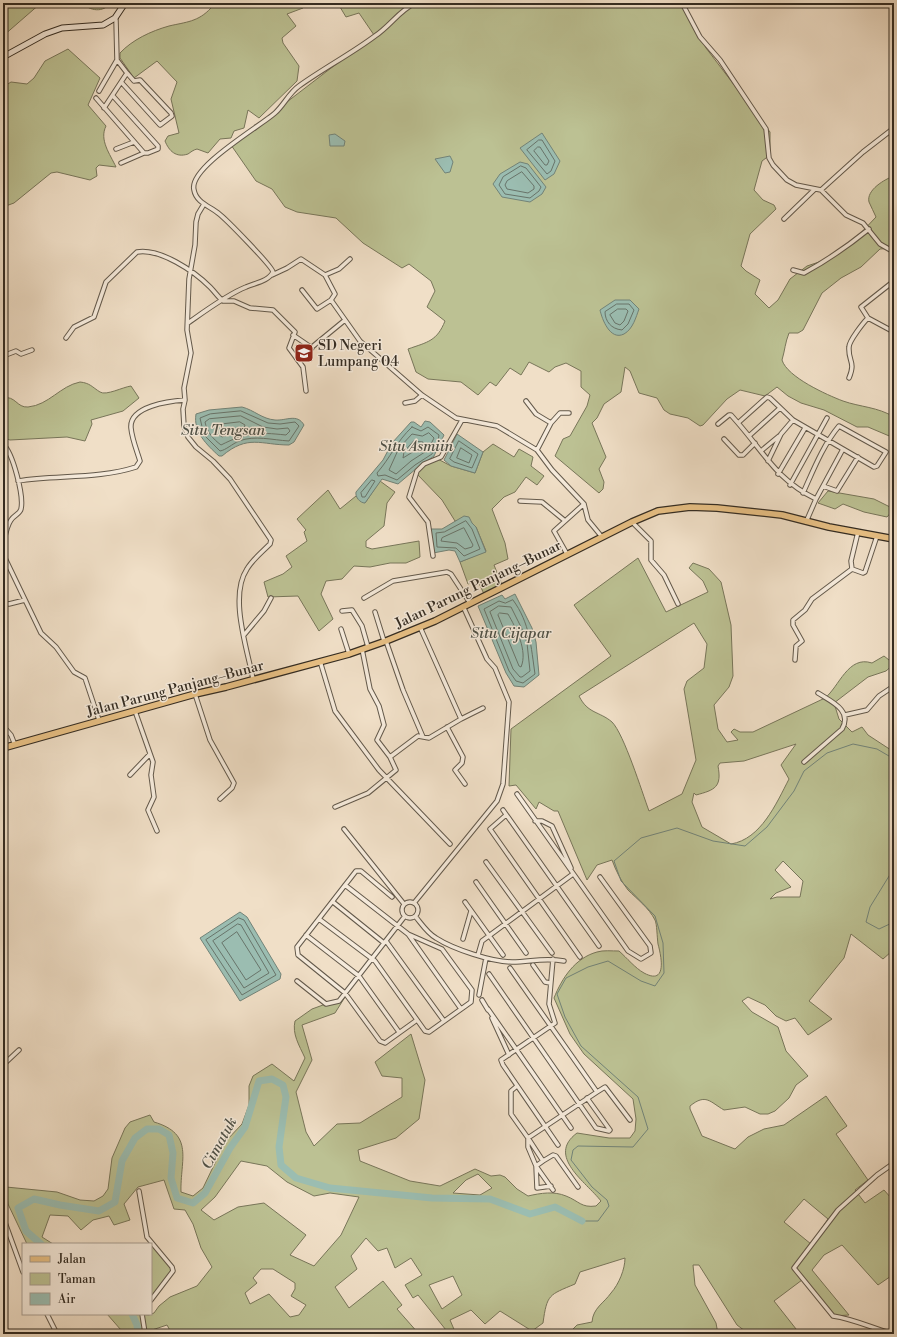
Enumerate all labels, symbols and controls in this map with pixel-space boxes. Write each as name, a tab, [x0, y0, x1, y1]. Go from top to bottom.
place label: SD Negeri Lumpang 04	[318, 337, 399, 371]
school or university icon: SD Negeri Lumpang 04	[293, 342, 315, 364]
water label: Situ Tengsan	[181, 421, 266, 440]
water label: Situ Asmiin	[379, 437, 454, 456]
street label: Jalan Parung Panjang–Bunar	[391, 537, 564, 633]
water label: Situ Cijapar	[471, 624, 552, 643]
street label: Jalan Parung Panjang–Bunar	[84, 657, 266, 722]
water label: Cimatuk	[197, 1114, 242, 1173]
legend	[22, 1243, 152, 1315]
text: Jalan	[57, 1252, 86, 1267]
text: Taman	[58, 1272, 96, 1287]
text: Air	[57, 1292, 75, 1307]

